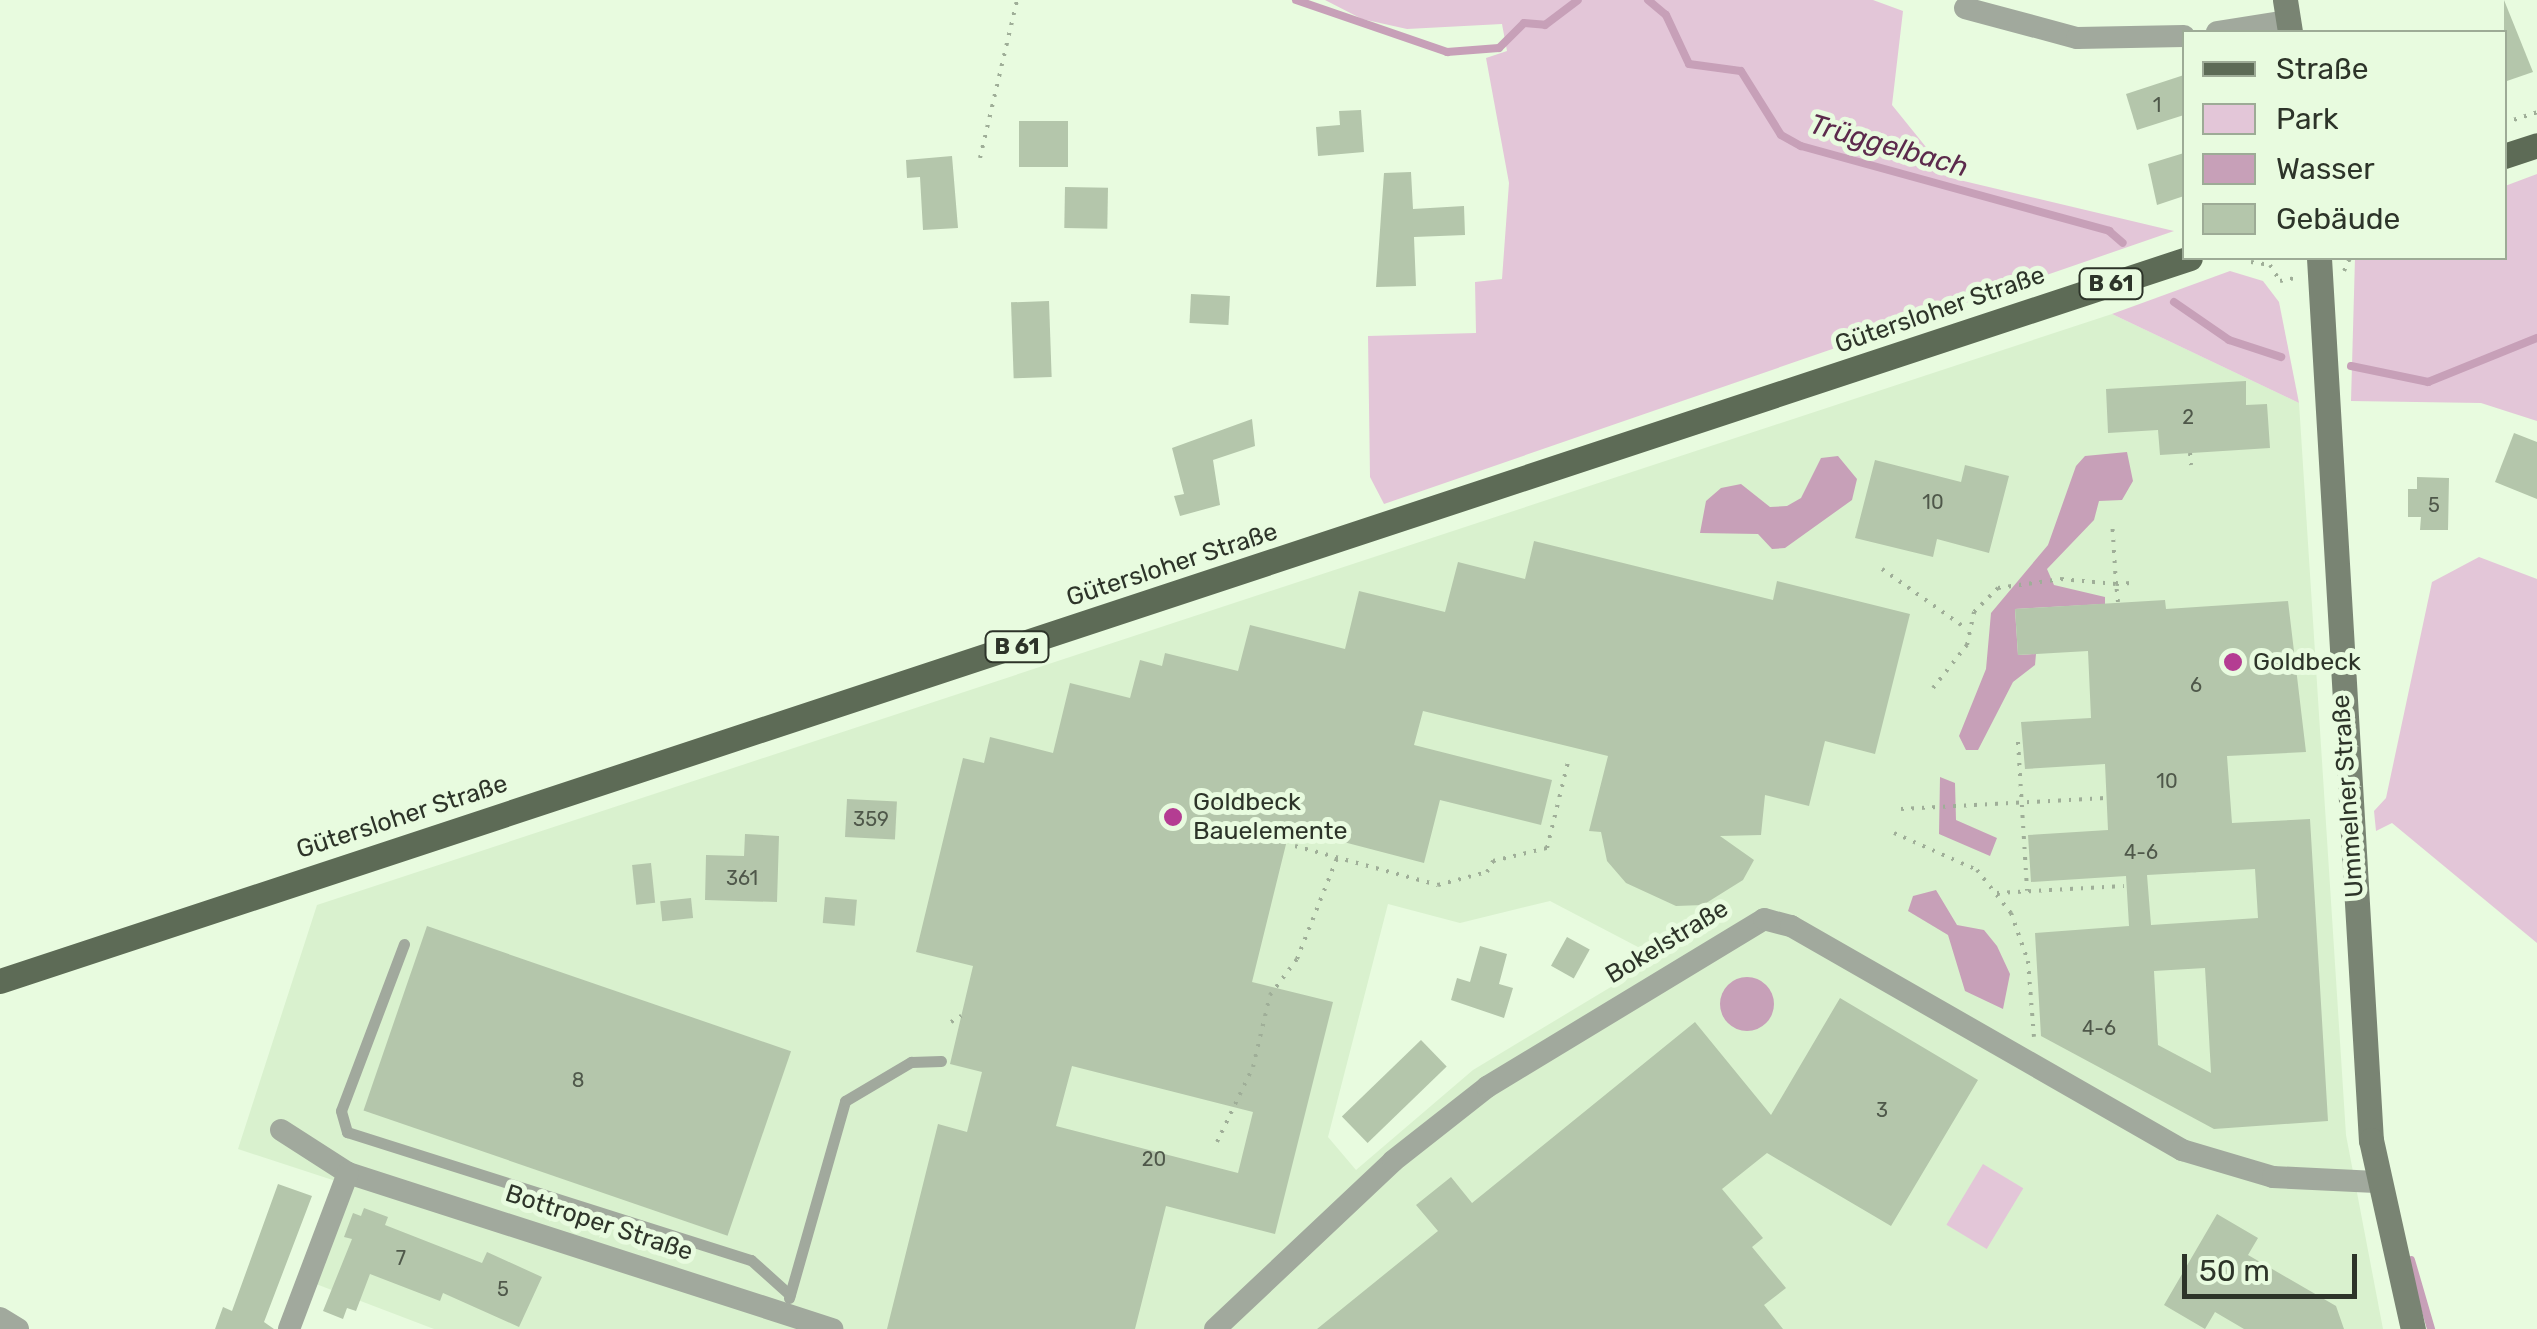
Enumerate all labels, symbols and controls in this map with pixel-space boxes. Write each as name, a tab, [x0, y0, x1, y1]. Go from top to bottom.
legend	[2182, 30, 2507, 260]
text: Straße	[2276, 51, 2369, 87]
house number: 1	[2153, 93, 2161, 117]
text: Park	[2276, 101, 2338, 137]
water label: Trüggelbach	[1806, 107, 1972, 185]
text: Wasser	[2276, 151, 2375, 187]
text: Gebäude	[2276, 201, 2400, 237]
street label: Gütersloher Straße	[1831, 260, 2049, 360]
road number: B 61	[2078, 267, 2144, 301]
house number: 2	[2182, 405, 2194, 429]
house number: 10	[1922, 490, 1944, 514]
house number: 5	[2428, 493, 2440, 517]
street label: Gütersloher Straße	[1063, 517, 1281, 613]
road number: B 61	[984, 630, 1050, 664]
place label: Goldbeck	[2253, 647, 2361, 677]
marker: Goldbeck	[2222, 651, 2244, 673]
house number: 6	[2190, 673, 2202, 697]
street label: Ummelner Straße	[2326, 693, 2370, 899]
street label: Gütersloher Straße	[293, 769, 511, 865]
house number: 10	[2156, 769, 2178, 793]
place label: Goldbeck Bauelemente	[1193, 788, 1348, 847]
marker: Goldbeck Bauelemente	[1162, 806, 1184, 828]
house number: 359	[853, 807, 889, 831]
house number: 4-6	[2124, 840, 2158, 864]
house number: 361	[726, 866, 758, 890]
street label: Bokelstraße	[1600, 894, 1734, 990]
house number: 4-6	[2082, 1016, 2116, 1040]
house number: 8	[572, 1068, 584, 1092]
house number: 3	[1876, 1098, 1888, 1122]
house number: 20	[1142, 1147, 1166, 1171]
street label: Bottroper Straße	[501, 1178, 697, 1268]
scale bar	[2187, 1234, 2362, 1296]
house number: 7	[396, 1246, 406, 1270]
text: 50 m	[2199, 1253, 2270, 1289]
house number: 5	[497, 1277, 509, 1301]

